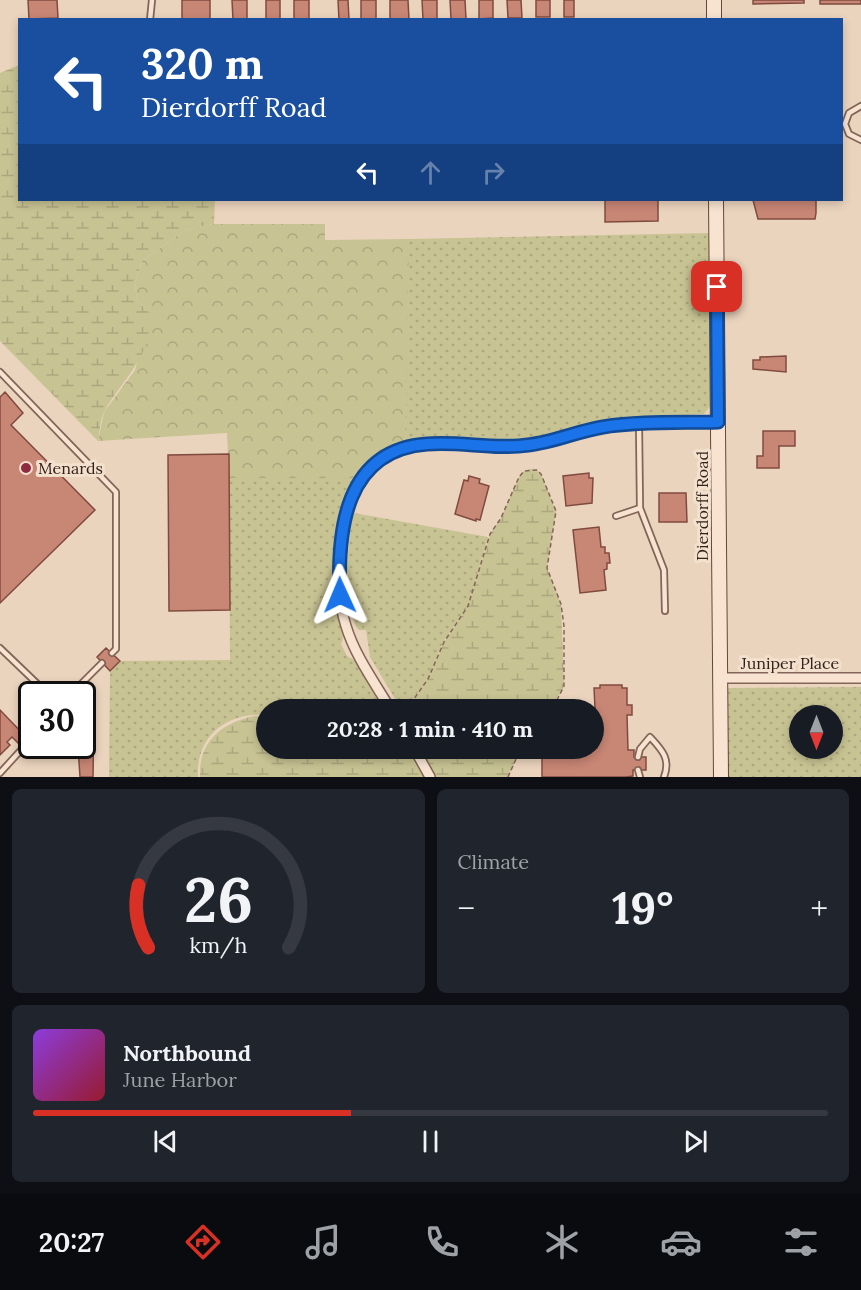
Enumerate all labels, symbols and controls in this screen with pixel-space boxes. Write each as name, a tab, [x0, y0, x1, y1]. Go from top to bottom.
text: 320 m	[141, 37, 263, 91]
icon: left	[42, 42, 120, 120]
text: Dierdorff Road	[141, 90, 327, 124]
icon: left	[351, 156, 384, 189]
icon: ahead	[414, 156, 447, 189]
icon: right	[477, 156, 510, 189]
pin	[691, 261, 742, 312]
icon: arrive	[700, 270, 733, 303]
street label: Dierdorff Road	[692, 451, 712, 561]
place label: Menards	[38, 458, 103, 478]
marker: Menards	[19, 461, 33, 475]
position arrow	[308, 563, 372, 627]
street label: Juniper Place	[740, 653, 840, 673]
speed limit sign: 30	[18, 681, 96, 759]
north arrow	[789, 705, 843, 759]
map controls	[789, 705, 843, 759]
text: 20:28 · 1 min · 410 m	[327, 715, 533, 743]
text: Climate	[458, 849, 529, 874]
text: 26	[184, 859, 253, 939]
text: 19°	[612, 879, 673, 936]
text: −	[458, 887, 475, 929]
text: +	[810, 887, 828, 929]
text: km/h	[189, 931, 247, 959]
text: Northbound	[123, 1039, 251, 1067]
text: June Harbor	[123, 1067, 237, 1092]
icon: previous	[149, 1125, 182, 1158]
icon: pause	[414, 1125, 447, 1158]
icon: next	[679, 1125, 712, 1158]
icon: directions	[182, 1221, 224, 1263]
icon: music	[302, 1221, 344, 1263]
icon: phone	[421, 1221, 463, 1263]
icon: climate	[541, 1221, 583, 1263]
icon: car	[660, 1221, 702, 1263]
icon: filters	[780, 1221, 822, 1263]
text: 20:27	[39, 1225, 104, 1259]

